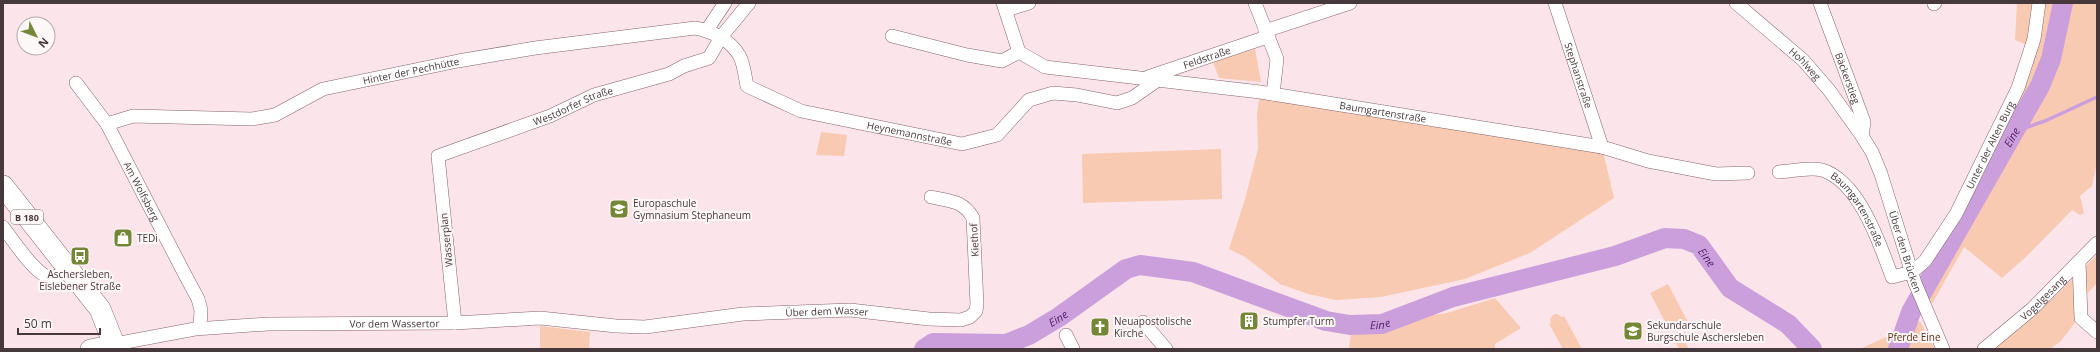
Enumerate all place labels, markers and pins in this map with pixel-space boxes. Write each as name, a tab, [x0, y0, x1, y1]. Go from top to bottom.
place label: Europaschule Gymnasium Stephaneum	[633, 196, 751, 222]
school or university icon: Europaschule Gymnasium Stephaneum	[608, 198, 630, 220]
shop icon: TEDi	[112, 227, 134, 249]
place label: TEDi	[137, 231, 158, 245]
bus stop icon: Aschersleben, Eislebener Straße	[69, 245, 91, 267]
place label: Aschersleben, Eislebener Straße	[39, 267, 121, 293]
building icon: Stumpfer Turm	[1238, 310, 1260, 332]
place label: Neuapostolische Kirche	[1114, 314, 1192, 340]
place label: Stumpfer Turm	[1263, 314, 1334, 328]
church icon: Neuapostolische Kirche	[1089, 316, 1111, 338]
place label: Sekundarschule Burgschule Aschersleben	[1647, 318, 1764, 344]
school or university icon: Sekundarschule Burgschule Aschersleben	[1622, 320, 1644, 342]

